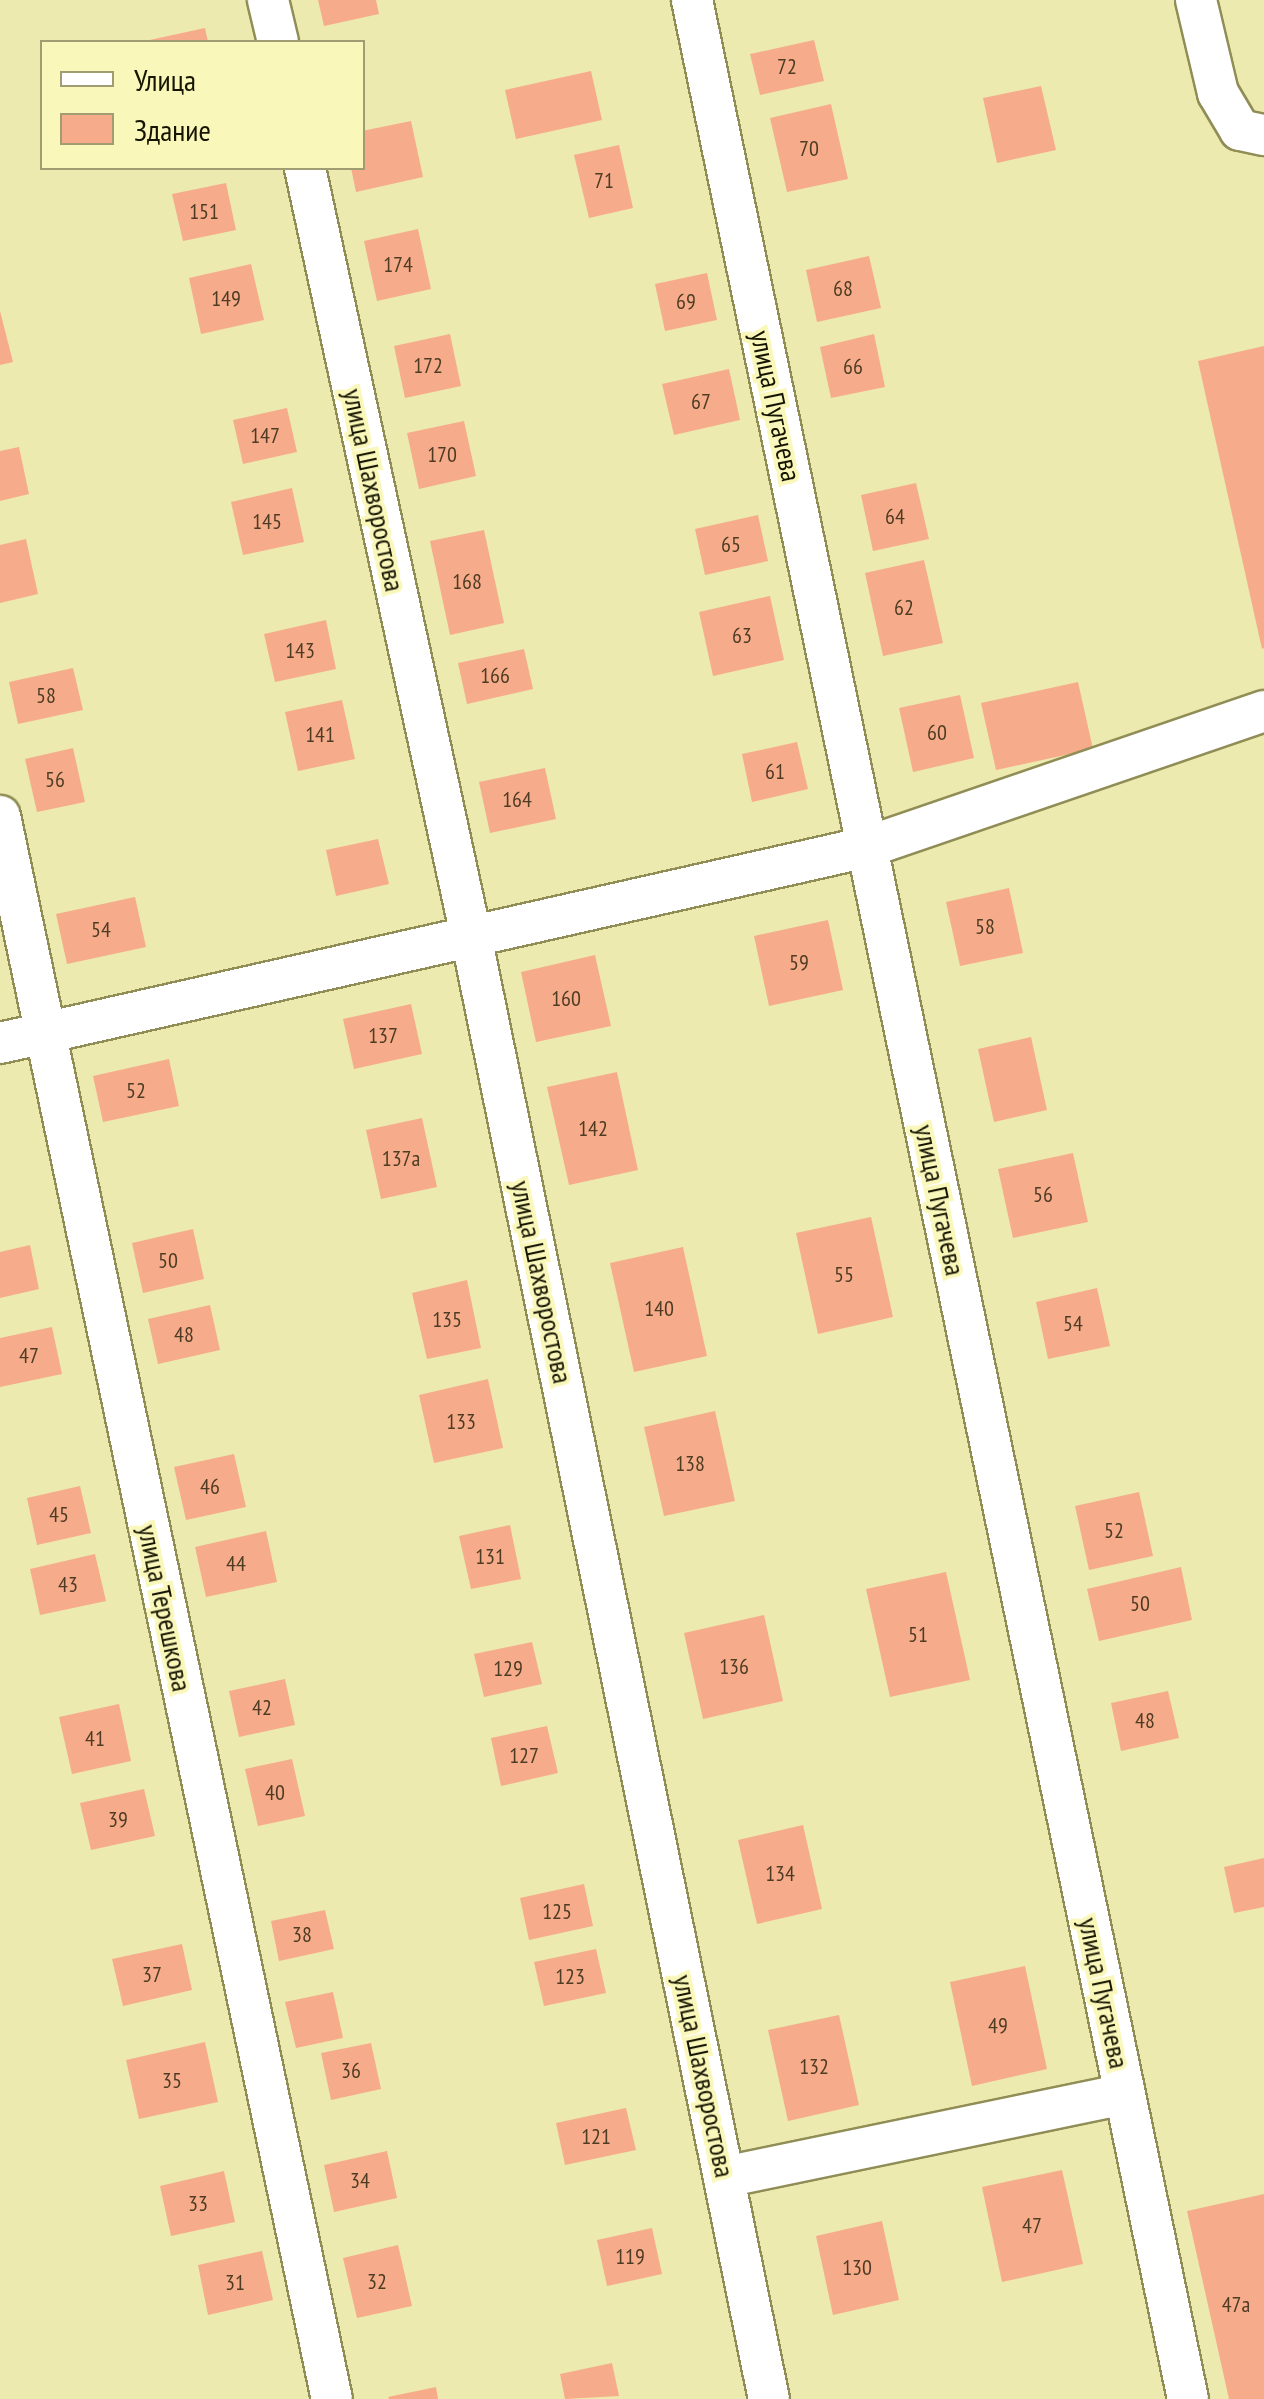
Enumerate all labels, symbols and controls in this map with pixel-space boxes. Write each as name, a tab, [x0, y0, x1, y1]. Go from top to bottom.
legend	[40, 40, 365, 170]
house number: 72	[777, 54, 797, 80]
text: Улица	[134, 60, 196, 99]
text: Здание	[134, 110, 211, 149]
house number: 70	[799, 136, 819, 162]
house number: 71	[594, 168, 614, 194]
house number: 151	[189, 199, 219, 225]
house number: 174	[383, 252, 413, 278]
house number: 68	[833, 276, 853, 302]
house number: 149	[211, 286, 241, 312]
house number: 69	[676, 289, 696, 315]
street label: улица Пугачева	[744, 328, 808, 484]
house number: 172	[413, 353, 443, 379]
house number: 66	[843, 354, 863, 380]
street label: улица Шахворостова	[336, 386, 412, 594]
house number: 67	[691, 389, 711, 415]
house number: 147	[250, 423, 280, 449]
house number: 170	[427, 442, 457, 468]
house number: 64	[885, 504, 905, 530]
house number: 145	[252, 509, 282, 535]
house number: 65	[721, 532, 741, 558]
house number: 168	[452, 569, 482, 595]
house number: 62	[894, 595, 914, 621]
house number: 63	[732, 623, 752, 649]
house number: 143	[285, 638, 315, 664]
house number: 166	[480, 663, 510, 689]
house number: 58	[36, 683, 56, 709]
house number: 60	[927, 720, 947, 746]
house number: 141	[305, 722, 335, 748]
house number: 61	[765, 759, 785, 785]
house number: 56	[45, 767, 65, 793]
house number: 164	[502, 787, 532, 813]
house number: 58	[975, 914, 995, 940]
house number: 54	[91, 917, 111, 943]
house number: 59	[789, 950, 809, 976]
house number: 160	[551, 986, 581, 1012]
house number: 137	[368, 1023, 398, 1049]
house number: 52	[126, 1078, 146, 1104]
house number: 142	[578, 1116, 608, 1142]
street label: улица Пугачева	[908, 1122, 972, 1278]
house number: 137а	[382, 1146, 420, 1172]
street label: улица Шахворостова	[504, 1178, 580, 1386]
house number: 56	[1033, 1182, 1053, 1208]
house number: 50	[158, 1248, 178, 1274]
house number: 55	[834, 1262, 854, 1288]
house number: 140	[644, 1296, 674, 1322]
house number: 135	[432, 1307, 462, 1333]
house number: 54	[1063, 1311, 1083, 1337]
house number: 48	[174, 1322, 194, 1348]
house number: 47	[19, 1343, 39, 1369]
house number: 133	[446, 1409, 476, 1435]
house number: 138	[675, 1451, 705, 1477]
house number: 46	[200, 1474, 220, 1500]
house number: 45	[49, 1502, 69, 1528]
house number: 52	[1104, 1518, 1124, 1544]
street label: улица Терешкова	[131, 1521, 199, 1695]
house number: 131	[475, 1544, 505, 1570]
house number: 44	[226, 1551, 246, 1577]
house number: 43	[58, 1572, 78, 1598]
house number: 50	[1130, 1591, 1150, 1617]
house number: 51	[908, 1622, 928, 1648]
house number: 136	[719, 1654, 749, 1680]
house number: 129	[493, 1656, 523, 1682]
house number: 42	[252, 1695, 272, 1721]
house number: 48	[1135, 1708, 1155, 1734]
house number: 41	[85, 1726, 105, 1752]
house number: 127	[509, 1743, 539, 1769]
house number: 40	[265, 1780, 285, 1806]
house number: 39	[108, 1807, 128, 1833]
house number: 134	[765, 1861, 795, 1887]
house number: 125	[542, 1899, 572, 1925]
street label: улица Пугачева	[1072, 1915, 1136, 2071]
house number: 38	[292, 1922, 312, 1948]
house number: 37	[142, 1962, 162, 1988]
house number: 123	[555, 1964, 585, 1990]
street label: улица Шахворостова	[666, 1972, 742, 2180]
house number: 49	[988, 2013, 1008, 2039]
house number: 132	[799, 2054, 829, 2080]
house number: 36	[341, 2058, 361, 2084]
house number: 35	[162, 2068, 182, 2094]
house number: 121	[581, 2124, 611, 2150]
house number: 34	[350, 2168, 370, 2194]
house number: 33	[188, 2191, 208, 2217]
house number: 47	[1022, 2213, 1042, 2239]
house number: 119	[615, 2244, 645, 2270]
house number: 130	[842, 2255, 872, 2281]
house number: 32	[367, 2269, 387, 2295]
house number: 31	[225, 2270, 245, 2296]
house number: 47а	[1222, 2292, 1250, 2318]

